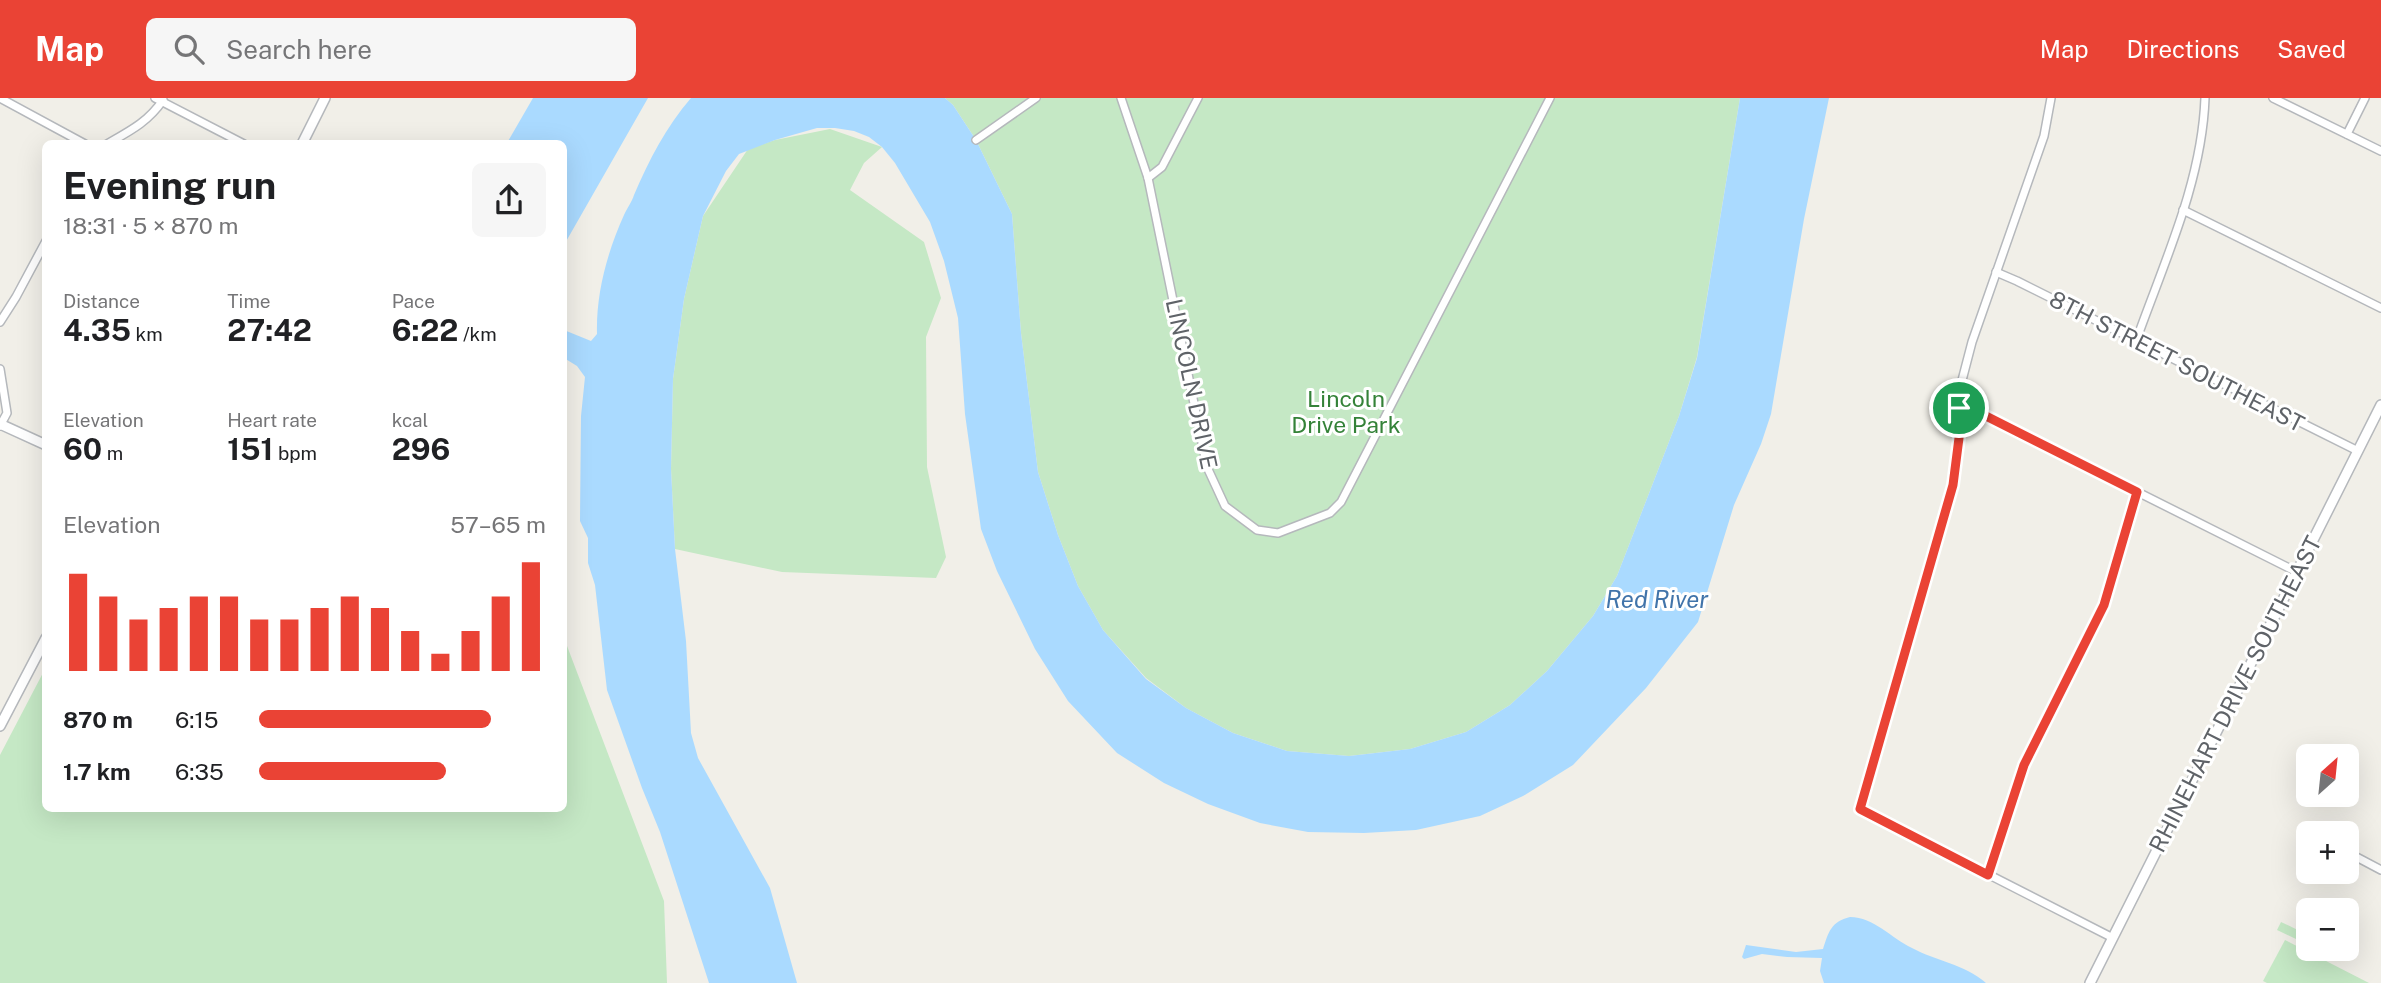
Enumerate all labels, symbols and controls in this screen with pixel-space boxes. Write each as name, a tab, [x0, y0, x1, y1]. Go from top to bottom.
search box	[146, 18, 636, 81]
text: Map	[35, 30, 104, 68]
icon: search	[170, 30, 208, 68]
text: Search here	[226, 34, 372, 65]
text: Map	[2040, 35, 2089, 63]
text: Directions	[2127, 35, 2239, 63]
text: Saved	[2277, 35, 2346, 63]
text: Evening run	[63, 163, 276, 208]
button: share	[472, 163, 546, 237]
text: 18:31 · 5 × 870 m	[63, 212, 238, 239]
street label: 8TH STREET SOUTHEAST	[2045, 285, 2309, 437]
text: Distance	[63, 290, 140, 312]
text: Time	[227, 290, 271, 312]
text: Pace	[392, 290, 435, 312]
street label: LINCOLN DRIVE	[1161, 296, 1223, 472]
text: 4.35	[63, 312, 131, 348]
text: 27:42	[227, 312, 312, 348]
text: 6:22	[392, 312, 458, 348]
text: km	[131, 323, 163, 345]
text: /km	[458, 323, 497, 345]
pin	[1929, 378, 1989, 438]
park label: Lincoln Drive Park	[1291, 385, 1401, 438]
icon: arrive	[1940, 389, 1978, 427]
text: Elevation	[63, 409, 144, 431]
text: Heart rate	[227, 409, 317, 431]
text: kcal	[392, 409, 428, 431]
text: 60	[63, 431, 102, 467]
text: 151	[227, 431, 273, 467]
text: 296	[392, 431, 450, 467]
text: m	[102, 442, 123, 464]
text: bpm	[273, 442, 317, 464]
text: Elevation	[63, 511, 161, 538]
text: 57–65 m	[450, 511, 546, 538]
street label: RHINEHART DRIVE SOUTHEAST	[2143, 531, 2327, 857]
water label: Red River	[1606, 585, 1709, 613]
text: 870 m	[63, 706, 133, 733]
text: 6:15	[175, 706, 219, 733]
north arrow	[2296, 744, 2359, 807]
map controls	[2296, 744, 2359, 961]
text: 1.7 km	[63, 758, 131, 785]
text: 6:35	[175, 758, 224, 785]
button: +	[2296, 821, 2359, 884]
button: −	[2296, 898, 2359, 961]

